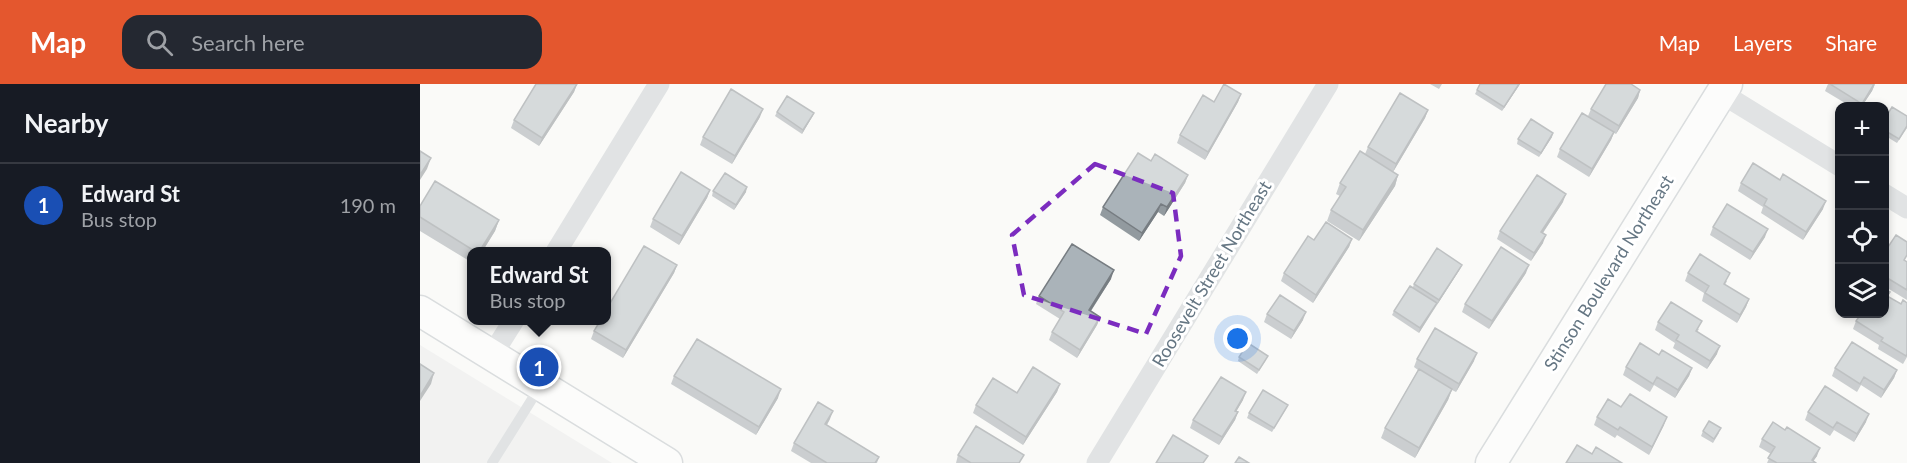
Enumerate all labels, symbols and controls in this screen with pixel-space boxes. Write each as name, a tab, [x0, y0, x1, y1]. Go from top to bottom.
search box	[122, 15, 542, 69]
text: Map	[30, 25, 86, 59]
icon: search	[143, 26, 176, 59]
text: Search here	[191, 29, 305, 56]
text: Map	[1659, 30, 1700, 55]
text: Layers	[1733, 30, 1792, 55]
text: Share	[1825, 30, 1877, 55]
map controls	[1835, 102, 1889, 318]
button: +	[1835, 102, 1889, 156]
text: Nearby	[24, 107, 109, 139]
button: −	[1835, 156, 1889, 210]
street label: Stinson Boulevard Northeast	[1539, 170, 1678, 374]
street label: Roosevelt Street Northeast	[1147, 176, 1276, 371]
text: Edward St	[81, 180, 180, 207]
text: 1	[38, 193, 49, 217]
text: 190 m	[340, 193, 396, 217]
text: Bus stop	[81, 207, 157, 231]
button: locate	[1835, 210, 1889, 264]
popup	[467, 247, 611, 325]
text: Edward St	[490, 261, 588, 288]
button: layers	[1835, 264, 1889, 318]
text: Bus stop	[490, 288, 566, 312]
your location	[1223, 324, 1252, 353]
pin: 1	[520, 344, 558, 390]

